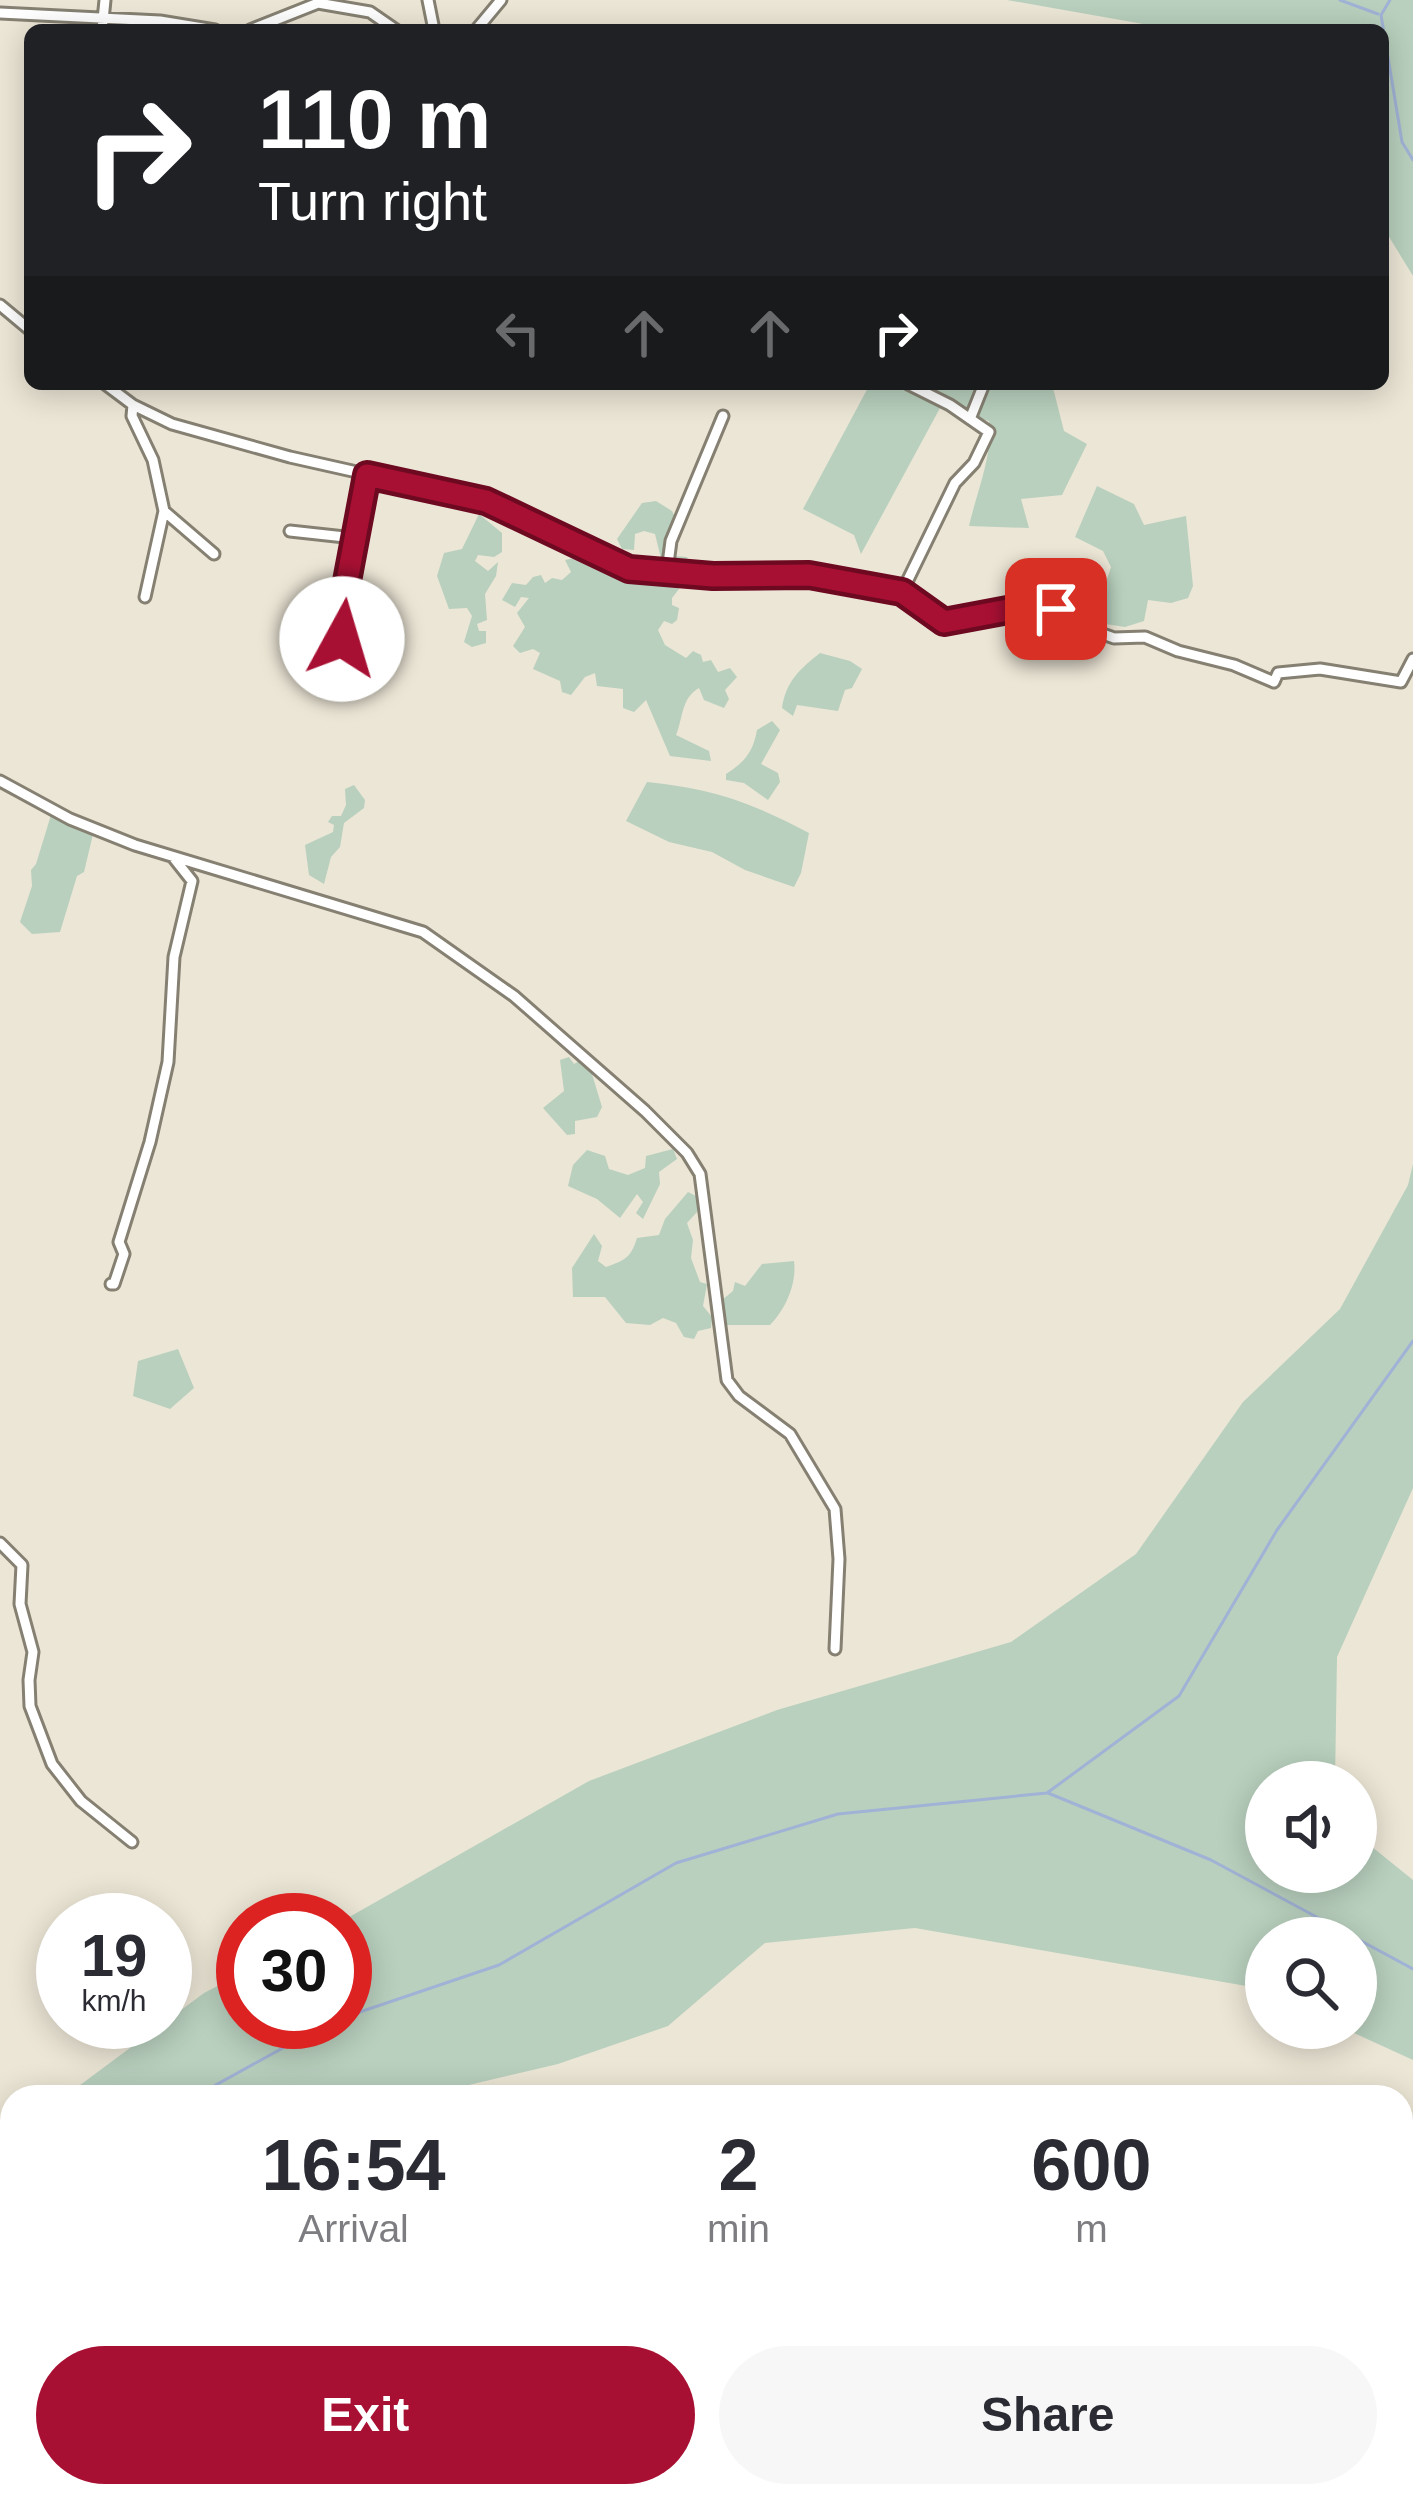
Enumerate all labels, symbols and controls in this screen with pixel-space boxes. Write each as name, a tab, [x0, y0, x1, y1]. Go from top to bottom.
icon: right	[60, 72, 216, 228]
text: 110 m	[258, 72, 492, 166]
text: Turn right	[258, 171, 487, 231]
icon: left	[485, 300, 551, 366]
icon: ahead	[611, 300, 677, 366]
icon: ahead	[737, 300, 803, 366]
icon: right	[863, 300, 929, 366]
pin	[1005, 558, 1107, 660]
position arrow	[279, 576, 405, 702]
icon: arrive	[1023, 576, 1089, 642]
map controls	[1245, 1761, 1377, 2049]
button: sound	[1245, 1761, 1377, 1893]
speed limit sign: 30	[216, 1893, 372, 2049]
button: search	[1245, 1917, 1377, 2049]
text: 19	[81, 1922, 147, 1989]
text: km/h	[81, 1984, 147, 2017]
text: 16:54	[261, 2125, 446, 2205]
text: 2	[718, 2125, 759, 2205]
text: 600	[1031, 2125, 1152, 2205]
text: Arrival	[298, 2207, 409, 2250]
text: min	[707, 2207, 770, 2250]
text: m	[1075, 2207, 1108, 2250]
button: Exit	[36, 2346, 695, 2484]
button: Share	[719, 2346, 1377, 2484]

